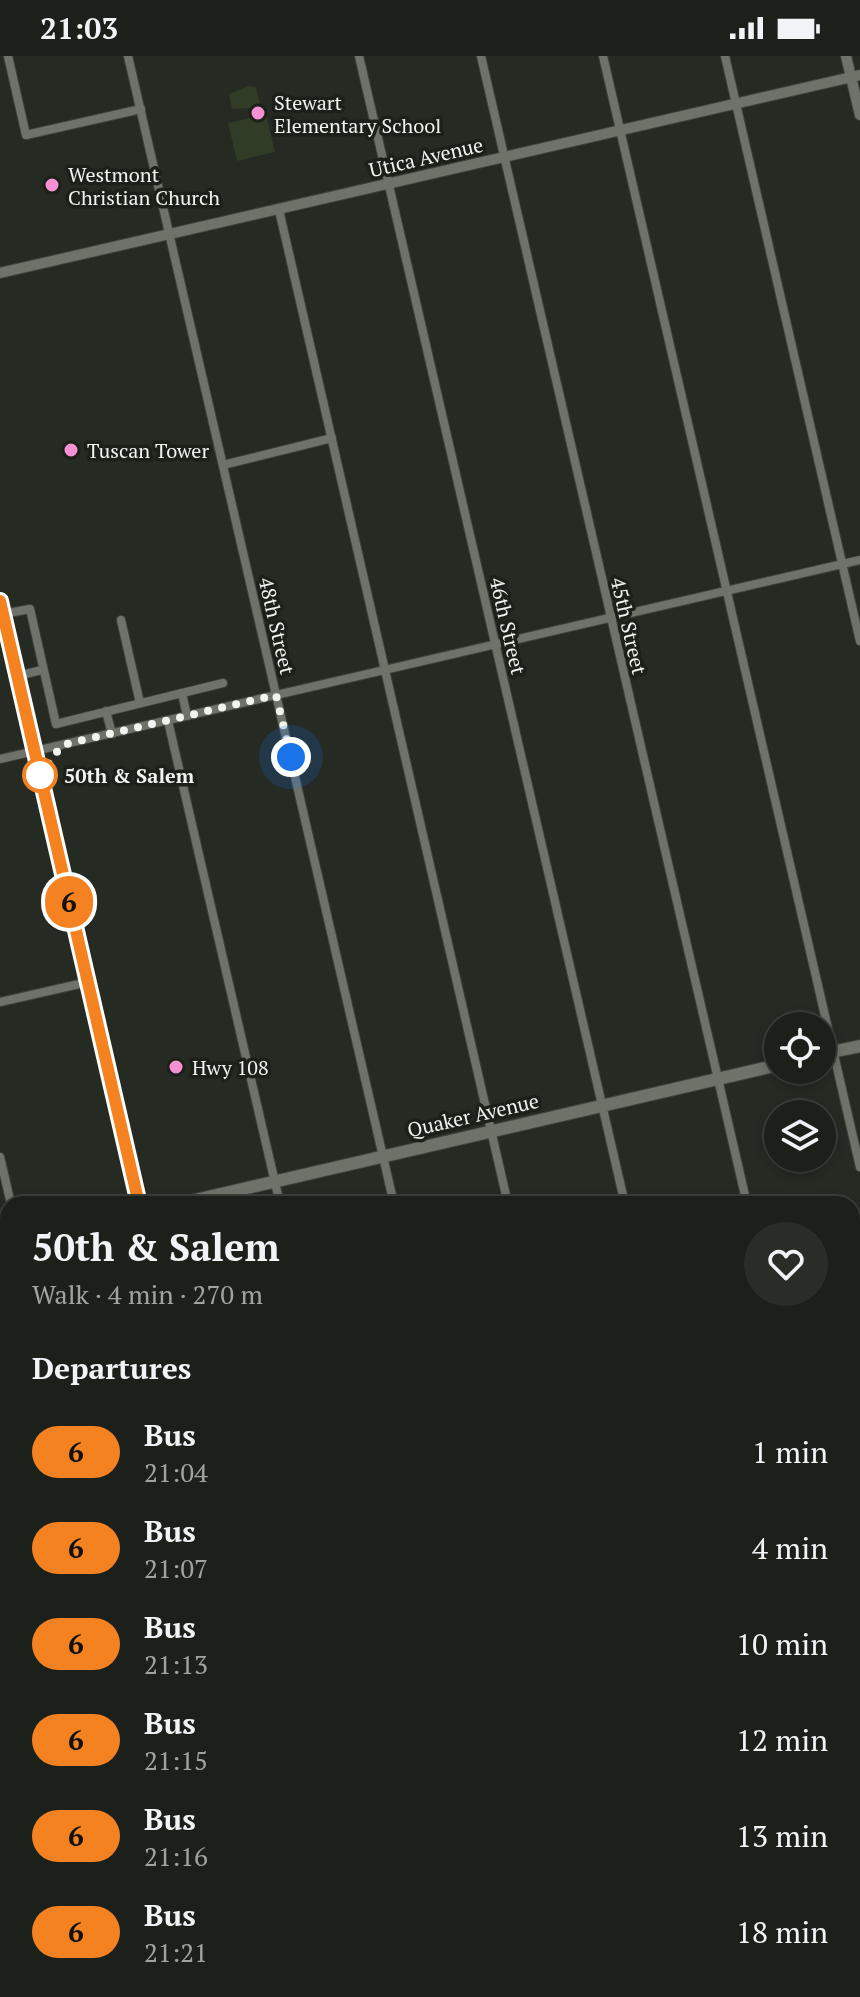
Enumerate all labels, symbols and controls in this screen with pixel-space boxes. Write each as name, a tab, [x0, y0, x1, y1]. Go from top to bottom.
text: 21:03	[40, 8, 118, 48]
place label: Stewart Elementary School	[274, 89, 441, 139]
marker: Stewart Elementary School	[249, 104, 267, 122]
street label: Utica Avenue	[366, 131, 486, 183]
place label: Westmont Christian Church	[68, 161, 220, 211]
marker: Westmont Christian Church	[43, 176, 61, 194]
place label: Tuscan Tower	[87, 437, 209, 464]
marker: Tuscan Tower	[62, 441, 80, 459]
street label: 48th Street	[253, 575, 301, 678]
street label: 46th Street	[484, 575, 532, 678]
street label: 45th Street	[605, 575, 653, 678]
your location	[271, 737, 311, 777]
marker: 50th & Salem	[23, 758, 57, 792]
place label: 50th & Salem	[64, 762, 195, 789]
line badge: 6	[43, 876, 95, 928]
text: 6	[61, 883, 77, 920]
map controls	[764, 1012, 836, 1172]
button: locate	[764, 1012, 836, 1084]
place label: Hwy 108	[192, 1054, 269, 1081]
marker: Hwy 108	[167, 1058, 185, 1076]
street label: Quaker Avenue	[405, 1087, 541, 1143]
button: layers	[764, 1100, 836, 1172]
text: 50th & Salem	[32, 1222, 280, 1272]
button: heart	[744, 1222, 828, 1306]
text: Walk · 4 min · 270 m	[32, 1277, 263, 1311]
text: Departures	[32, 1348, 191, 1388]
text: Bus	[144, 1415, 196, 1455]
text: 1 min	[752, 1432, 828, 1472]
text: 6	[68, 1433, 84, 1470]
text: 21:04	[144, 1455, 208, 1489]
text: Bus	[144, 1511, 196, 1551]
text: 4 min	[752, 1528, 828, 1568]
text: 6	[68, 1529, 84, 1566]
text: 21:07	[144, 1551, 208, 1585]
text: Bus	[144, 1607, 196, 1647]
text: 10 min	[736, 1624, 828, 1664]
text: 6	[68, 1625, 84, 1662]
text: 21:13	[144, 1647, 208, 1681]
text: Bus	[144, 1703, 196, 1743]
text: 12 min	[736, 1720, 828, 1760]
text: 6	[68, 1721, 84, 1758]
text: 21:15	[144, 1743, 208, 1777]
text: Bus	[144, 1799, 196, 1839]
text: 13 min	[736, 1816, 828, 1856]
text: 6	[68, 1817, 84, 1854]
text: 21:16	[144, 1839, 208, 1873]
text: Bus	[144, 1895, 196, 1935]
text: 18 min	[736, 1912, 828, 1952]
text: 6	[68, 1913, 84, 1950]
text: 21:21	[144, 1935, 208, 1969]

